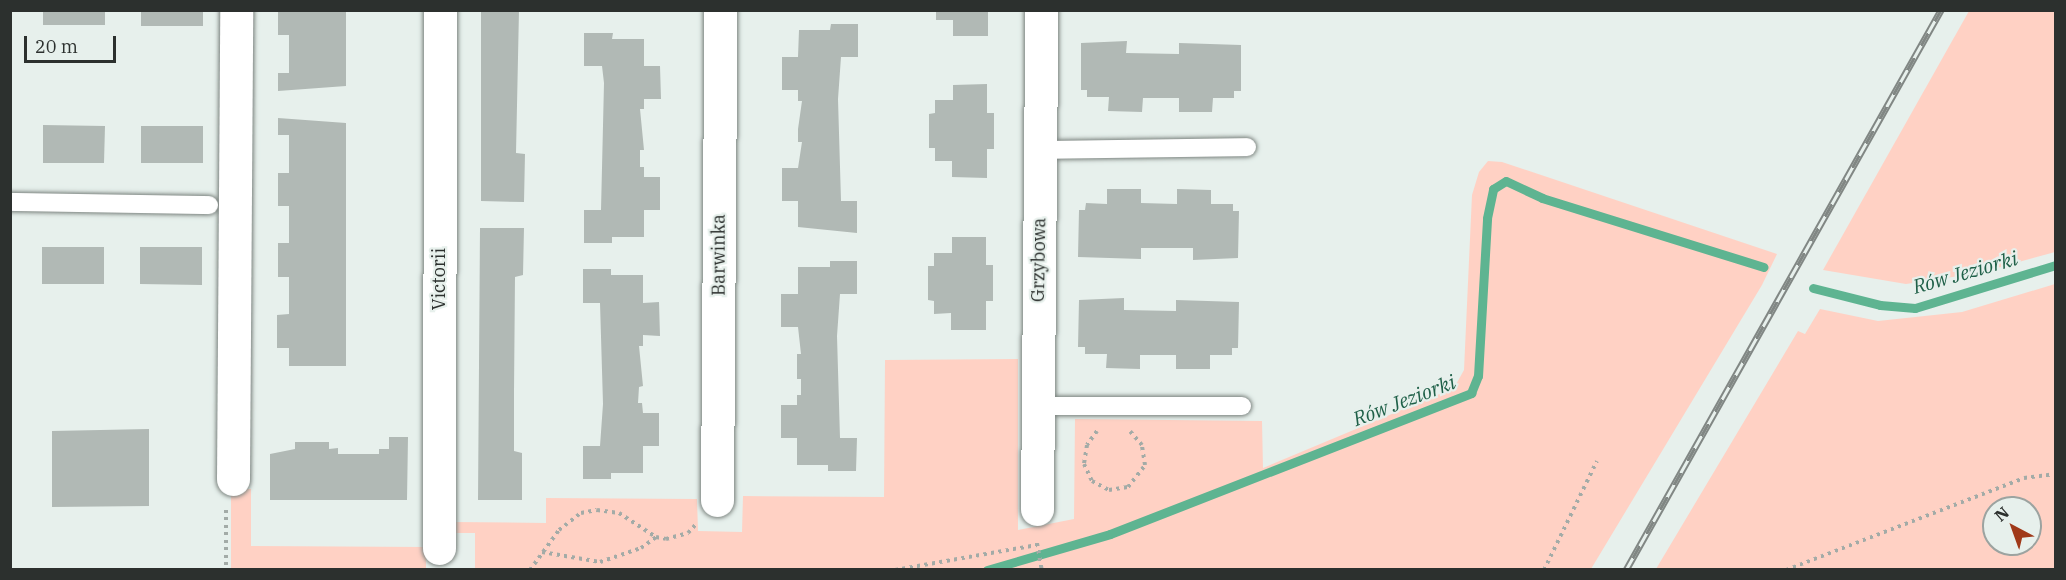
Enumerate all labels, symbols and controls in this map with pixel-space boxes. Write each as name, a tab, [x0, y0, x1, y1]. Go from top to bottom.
scale bar	[27, 24, 118, 62]
text: 20 m	[35, 35, 78, 58]
street label: Barwinka	[708, 214, 730, 296]
street label: Grzybowa	[1027, 218, 1051, 302]
water label: Rów Jeziorki	[1910, 246, 2020, 298]
street label: Victorii	[428, 248, 450, 310]
water label: Rów Jeziorki	[1349, 369, 1459, 431]
north arrow	[1982, 496, 2042, 556]
text: N	[1990, 502, 2013, 526]

